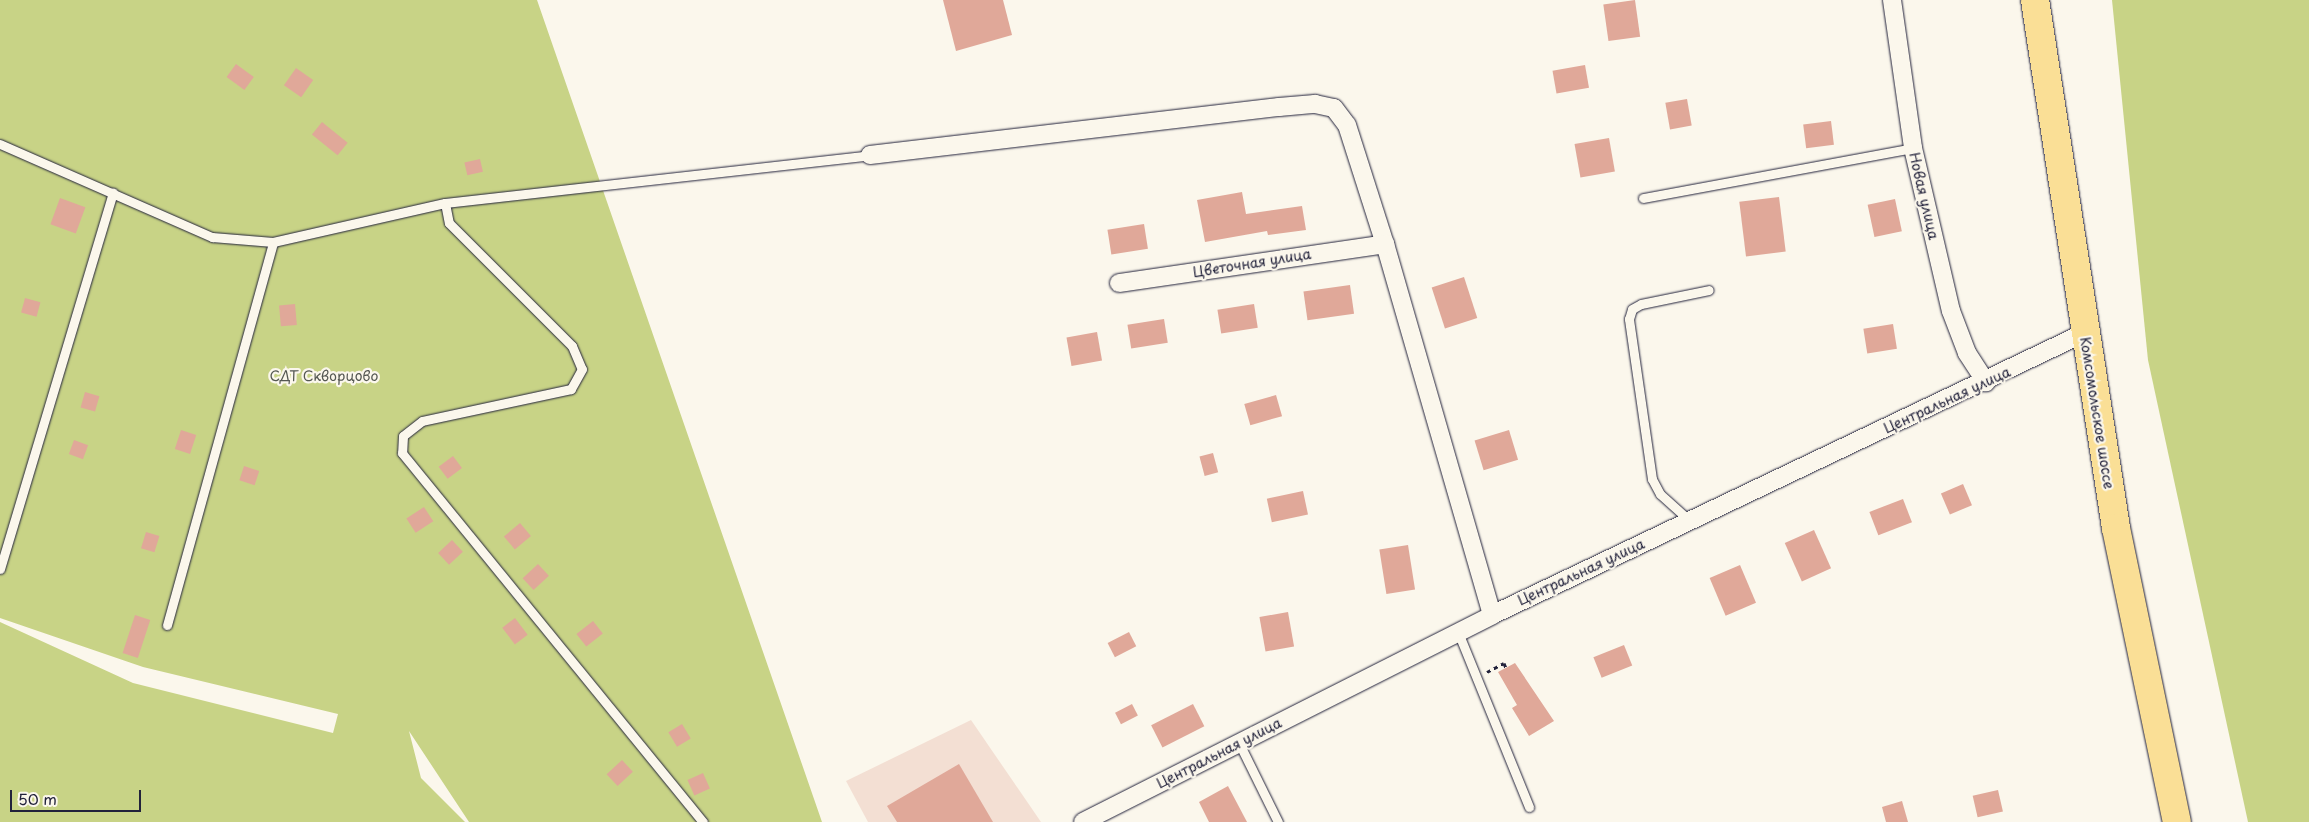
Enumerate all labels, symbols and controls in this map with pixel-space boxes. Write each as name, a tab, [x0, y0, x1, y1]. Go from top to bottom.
street label: Новая улица	[1906, 150, 1942, 242]
street label: Цветочная улица	[1191, 245, 1313, 281]
street label: Комсомольское шоссе	[2077, 336, 2117, 490]
street label: Центральная улица	[1881, 363, 2013, 437]
park label: СДТ Скворцово	[269, 368, 379, 384]
street label: Центральная улица	[1515, 535, 1647, 609]
street label: Центральная улица	[1154, 714, 1284, 792]
scale bar	[12, 780, 144, 812]
text: 50 m	[18, 787, 57, 810]

